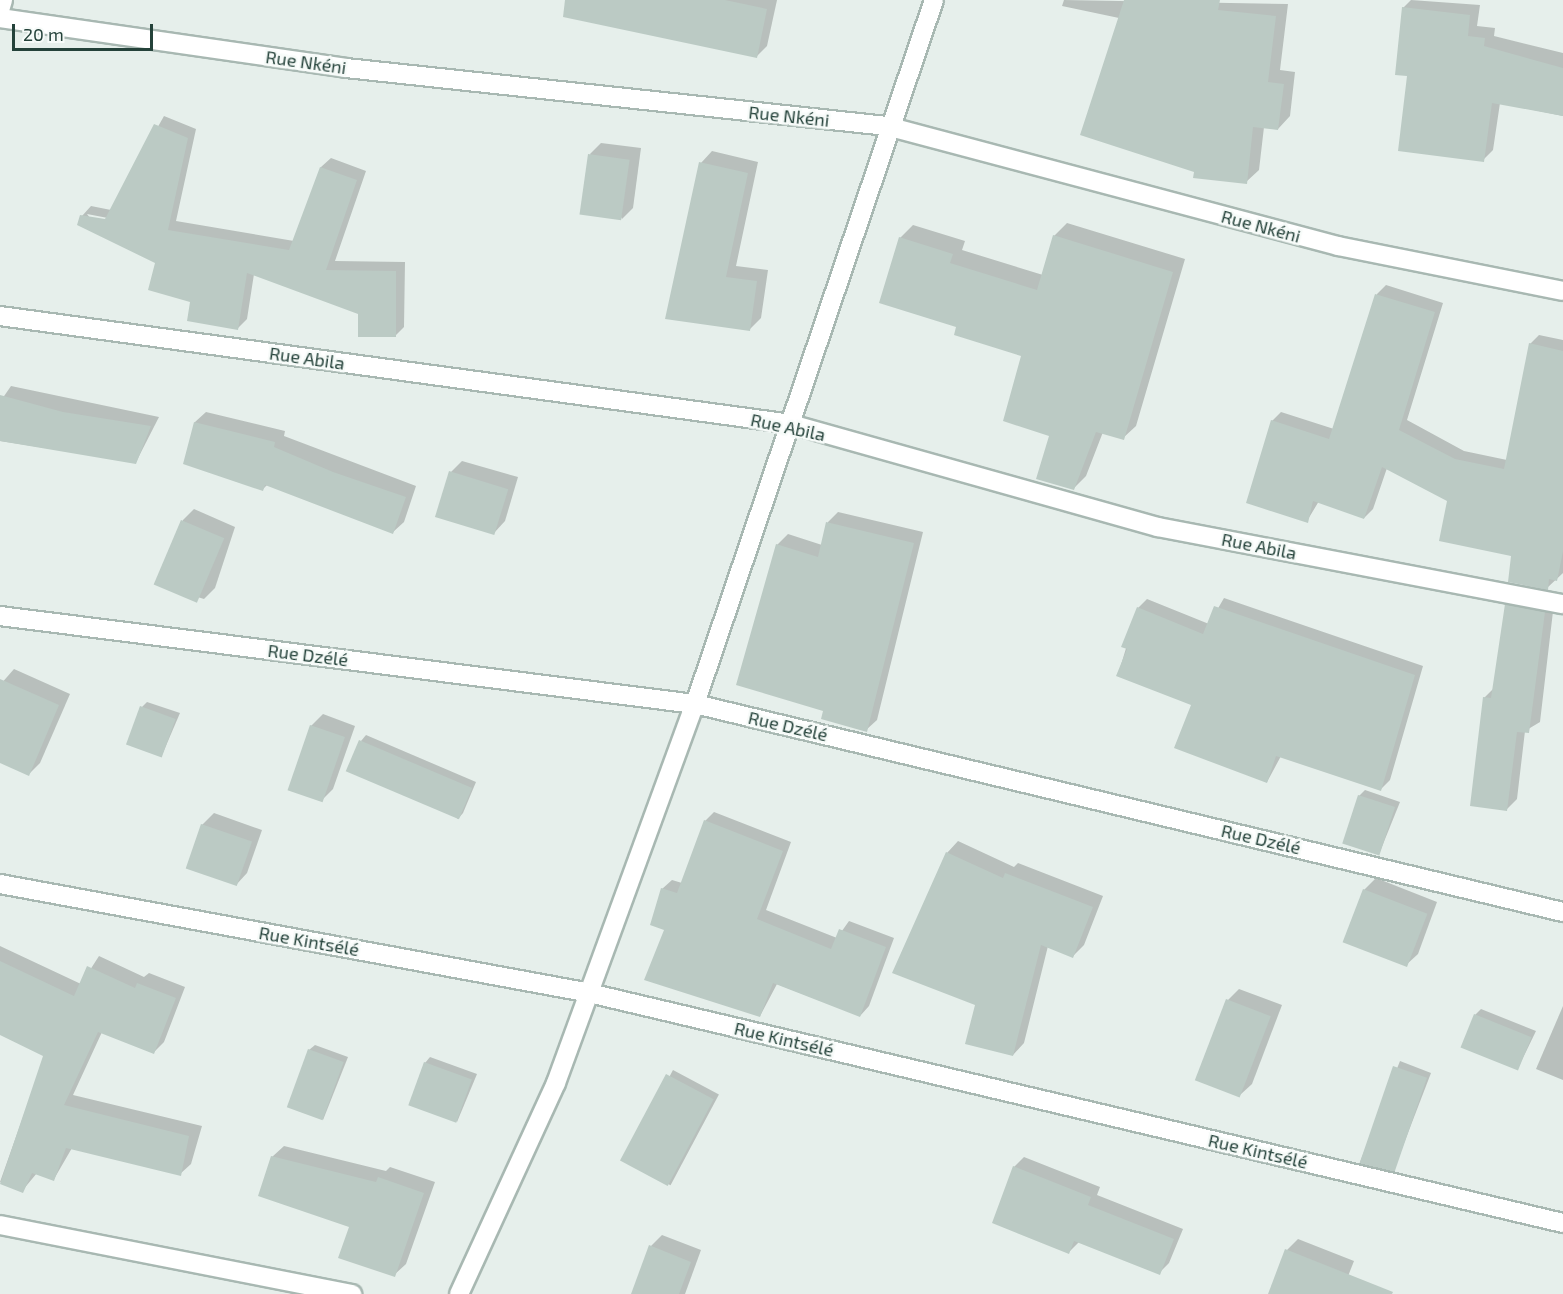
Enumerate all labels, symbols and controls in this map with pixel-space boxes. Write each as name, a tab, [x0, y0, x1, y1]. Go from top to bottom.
scale bar	[15, 12, 156, 50]
text: 20 m	[23, 23, 64, 45]
street label: Rue Nkéni	[264, 46, 348, 78]
street label: Rue Nkéni	[747, 101, 831, 131]
street label: Rue Nkéni	[1219, 205, 1303, 247]
street label: Rue Abila	[268, 342, 346, 374]
street label: Rue Abila	[748, 409, 828, 445]
street label: Rue Abila	[1220, 528, 1298, 564]
street label: Rue Dzélé	[267, 639, 349, 671]
street label: Rue Dzélé	[746, 706, 830, 746]
street label: Rue Dzélé	[1219, 819, 1303, 859]
street label: Rue Kintsélé	[257, 922, 361, 960]
street label: Rue Kintsélé	[732, 1017, 836, 1061]
street label: Rue Kintsélé	[1206, 1129, 1310, 1173]

